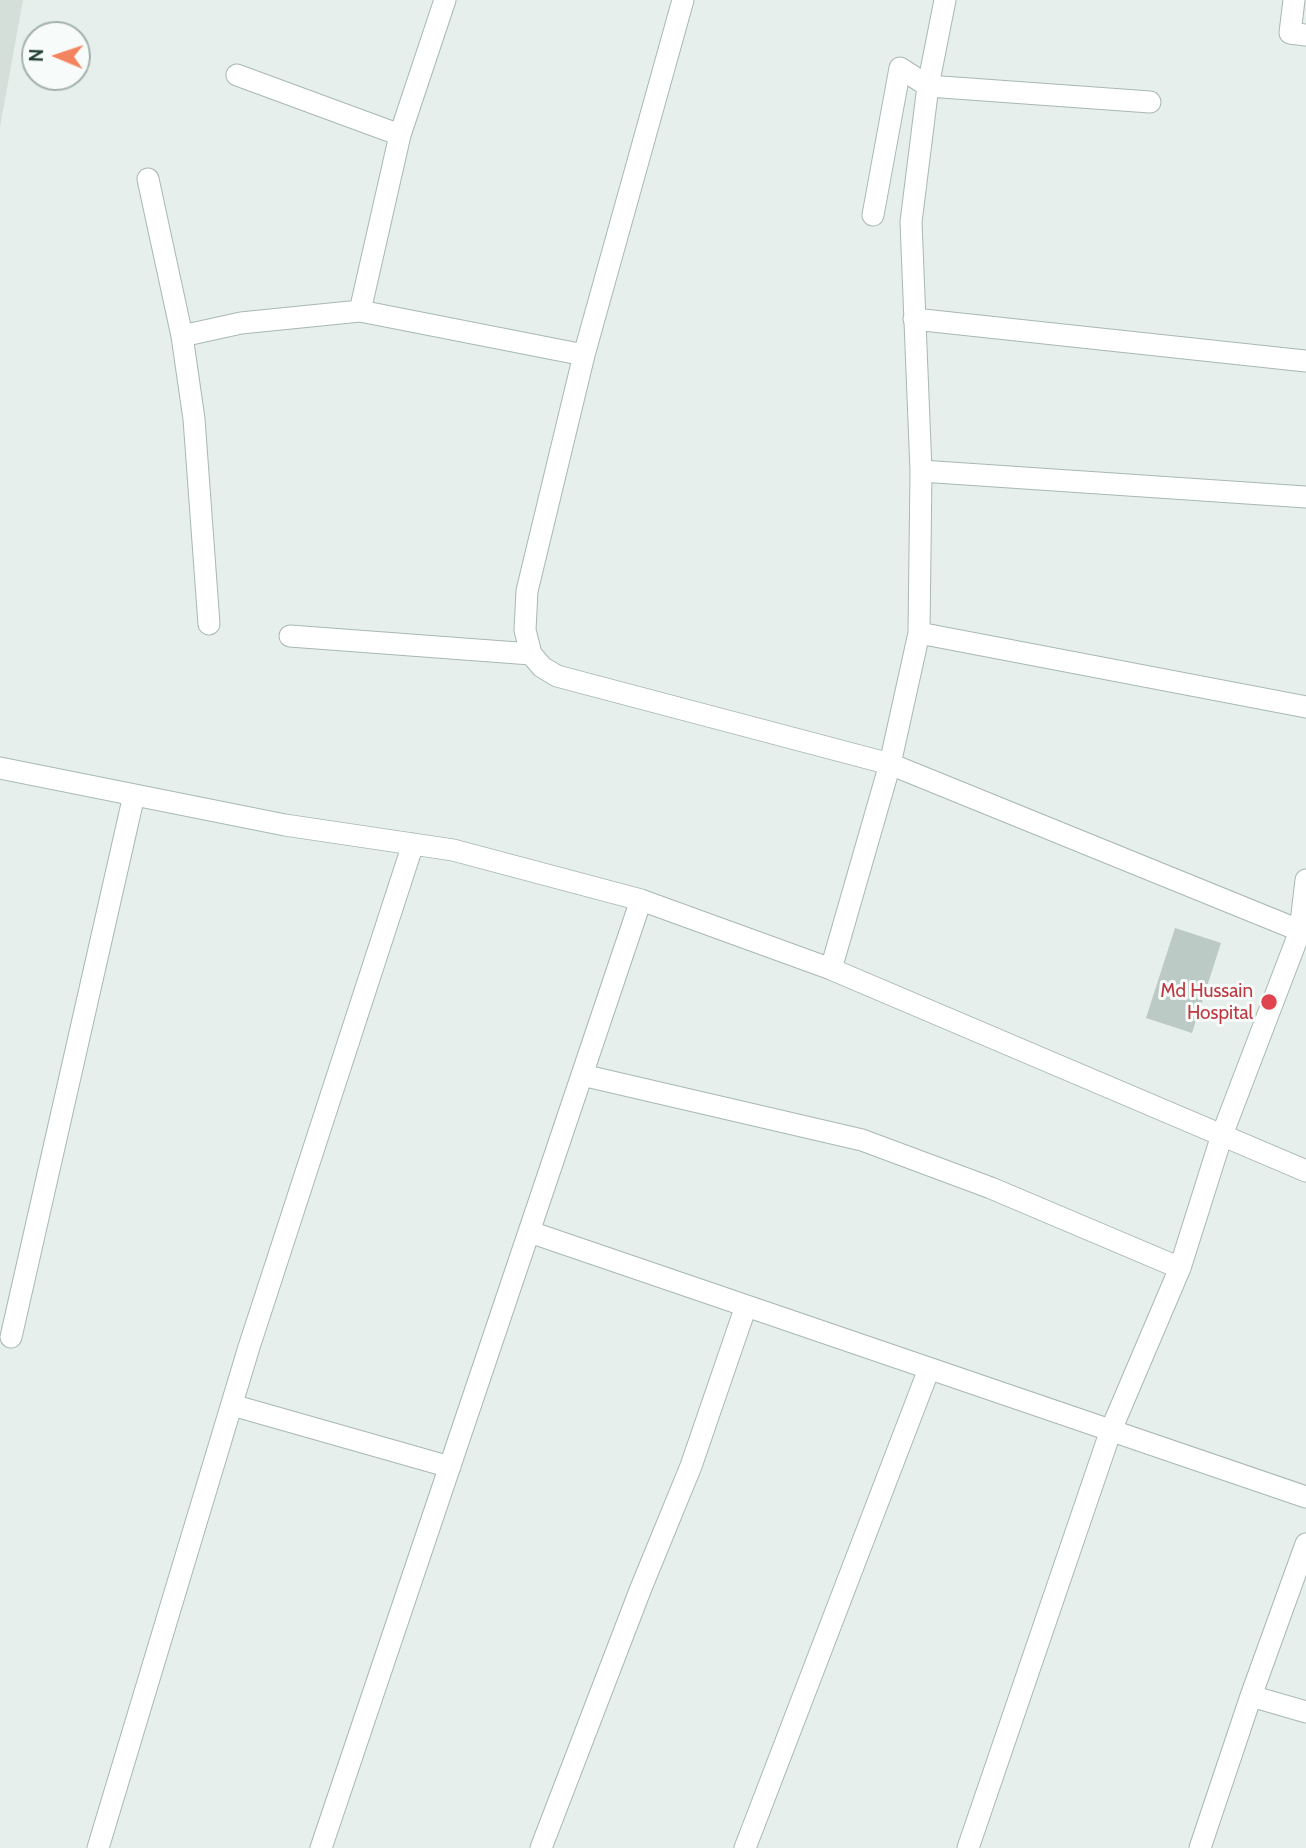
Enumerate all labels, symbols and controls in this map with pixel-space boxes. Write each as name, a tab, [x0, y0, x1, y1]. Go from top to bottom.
north arrow	[21, 21, 91, 91]
text: N	[25, 48, 48, 62]
place label: Md Hussain Hospital	[1160, 980, 1253, 1024]
marker: Md Hussain Hospital	[1259, 992, 1279, 1012]

